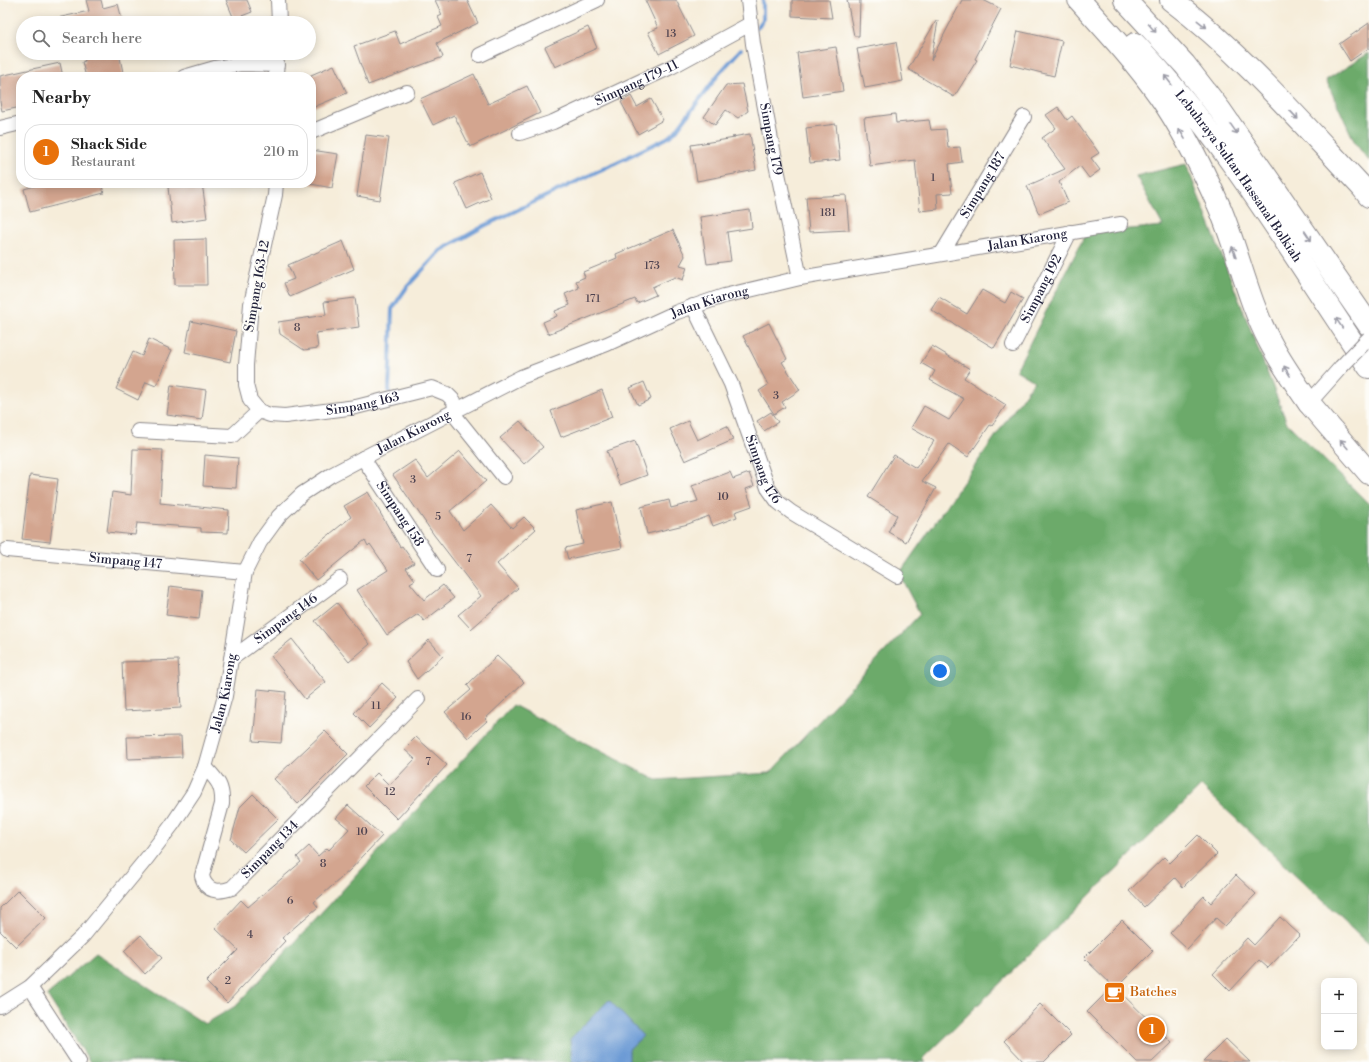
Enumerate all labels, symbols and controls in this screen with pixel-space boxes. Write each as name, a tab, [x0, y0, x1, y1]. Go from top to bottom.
search box	[16, 16, 316, 60]
one-way arrow	[1196, 20, 1207, 28]
one-way arrow	[1148, 23, 1157, 33]
icon: search	[30, 27, 52, 49]
house number: 13	[666, 27, 676, 41]
text: Search here	[62, 29, 142, 48]
street label: Simpang 179-11	[592, 56, 681, 109]
one-way arrow	[1163, 74, 1172, 85]
text: Nearby	[32, 87, 91, 109]
street label: Lebuhraya Sultan Hassanal Bolkiah	[1171, 87, 1305, 265]
street label: Simpang 179	[756, 101, 786, 177]
one-way arrow	[1290, 110, 1299, 120]
one-way arrow	[1230, 124, 1238, 135]
one-way arrow	[1177, 128, 1185, 140]
text: Shack Side	[71, 135, 147, 154]
text: 1	[43, 144, 49, 160]
text: 210 m	[264, 144, 299, 160]
street label: Simpang 187	[957, 149, 1009, 221]
text: Restaurant	[71, 154, 136, 170]
house number: 1	[931, 171, 936, 185]
house number: 181	[820, 206, 836, 220]
street label: Jalan Kiarong	[985, 225, 1069, 255]
one-way arrow	[1304, 230, 1312, 241]
street label: Simpang 163-12	[241, 239, 273, 333]
one-way arrow	[1230, 246, 1238, 258]
street label: Simpang 192	[1017, 252, 1065, 326]
house number: 173	[644, 259, 660, 273]
street label: Jalan Kiarong	[667, 282, 750, 322]
house number: 171	[586, 292, 601, 306]
one-way arrow	[1335, 318, 1343, 329]
house number: 8	[294, 321, 301, 335]
one-way arrow	[1282, 365, 1290, 377]
street label: Simpang 163	[325, 388, 401, 419]
house number: 3	[773, 389, 779, 403]
street label: Jalan Kiarong	[373, 406, 453, 458]
street label: Simpang 176	[742, 433, 785, 507]
one-way arrow	[1339, 438, 1348, 449]
house number: 3	[410, 473, 416, 487]
street label: Simpang 158	[373, 478, 427, 550]
house number: 10	[717, 490, 729, 504]
house number: 5	[435, 510, 441, 524]
street label: Simpang 147	[88, 550, 163, 572]
house number: 7	[466, 552, 472, 566]
street label: Simpang 146	[251, 590, 321, 647]
street label: Jalan Kiarong	[207, 652, 240, 735]
your location	[930, 661, 950, 681]
house number: 11	[371, 699, 381, 713]
house number: 16	[460, 710, 472, 724]
house number: 7	[425, 755, 431, 769]
house number: 12	[384, 785, 396, 799]
street label: Simpang 134	[238, 817, 302, 882]
house number: 10	[356, 825, 368, 839]
house number: 8	[320, 857, 327, 871]
house number: 6	[287, 894, 294, 908]
house number: 4	[247, 928, 254, 942]
house number: 2	[225, 974, 231, 988]
map controls	[1321, 978, 1357, 1050]
button: +	[1321, 978, 1357, 1014]
cafe icon: Batches	[1101, 979, 1127, 1005]
place label: Batches	[1129, 984, 1177, 1000]
button: −	[1321, 1014, 1357, 1050]
pin: 1	[1139, 1015, 1165, 1045]

